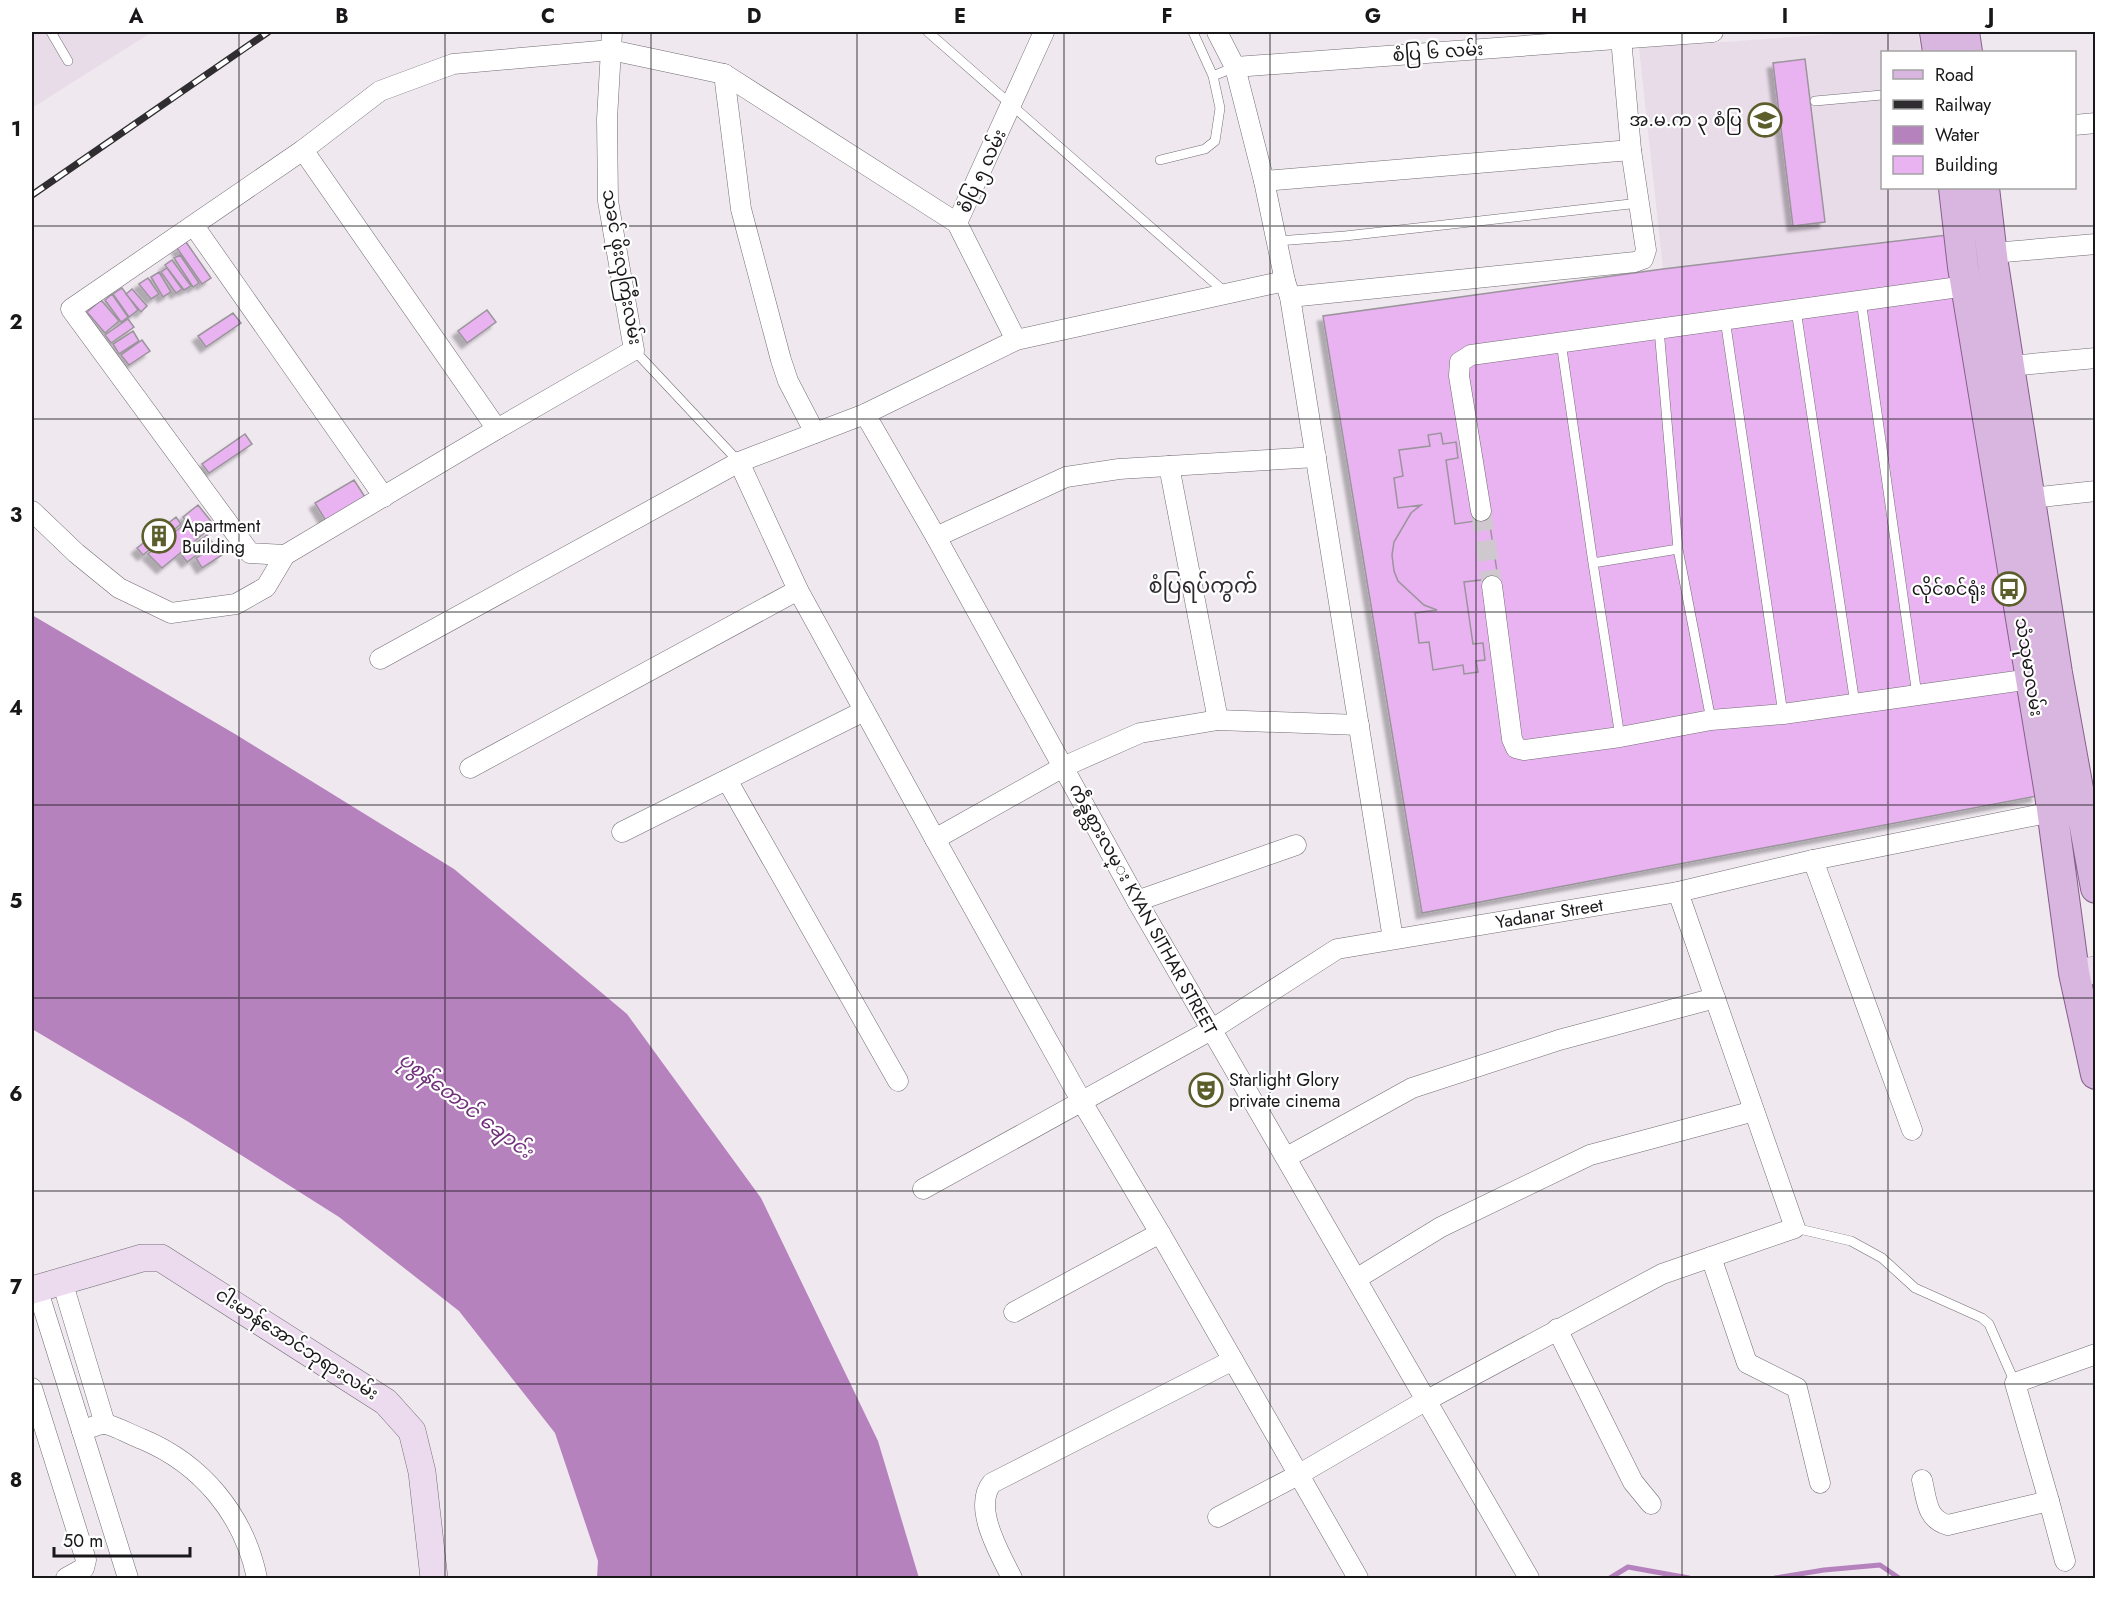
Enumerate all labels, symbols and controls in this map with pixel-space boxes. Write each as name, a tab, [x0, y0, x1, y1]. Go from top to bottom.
text: A	[128, 2, 144, 31]
text: B	[335, 2, 349, 31]
text: C	[541, 2, 555, 31]
text: D	[747, 2, 761, 31]
text: E	[954, 2, 966, 31]
text: F	[1161, 2, 1173, 31]
text: G	[1365, 2, 1381, 31]
text: H	[1571, 2, 1587, 31]
text: I	[1782, 2, 1788, 31]
text: J	[1984, 2, 1994, 31]
street label: စံပြ ၆ လမ်း	[1392, 36, 1484, 70]
legend	[1881, 51, 2076, 189]
text: Road	[1935, 62, 1974, 88]
text: Railway	[1935, 92, 1991, 118]
school or university icon: အ.မ.က ၃ စံပြ	[1747, 102, 1783, 138]
place label: အ.မ.က ၃ စံပြ	[1629, 107, 1742, 135]
text: 1	[11, 115, 21, 144]
text: Water	[1935, 122, 1980, 148]
street label: စံပြ ၅ လမ်း	[951, 125, 1015, 218]
text: Building	[1935, 152, 1998, 178]
street label: သခင် ဖိုးလှကြီးလမ်း	[594, 187, 649, 347]
text: 2	[9, 308, 23, 337]
text: 3	[10, 501, 22, 530]
place label: Apartment Building	[182, 513, 261, 560]
building icon: Apartment Building	[141, 518, 177, 554]
district label: စံပြရပ်ကွက်	[1148, 570, 1258, 603]
bus stop icon: လိုင်စင်ရုံး	[1991, 571, 2027, 607]
place label: လိုင်စင်ရုံး	[1912, 575, 1986, 604]
street label: သံသုမာလမ်း	[2006, 616, 2050, 719]
text: 4	[9, 694, 23, 723]
street label: ကဵန္စစ္သားလမ္း KYAN SITHAR STREET	[1061, 778, 1224, 1041]
text: 5	[10, 887, 23, 916]
street label: Yadanar Street	[1494, 892, 1606, 935]
water label: ပုစွန်တောင် ချောင်း	[391, 1045, 540, 1168]
place label: Starlight Glory private cinema	[1229, 1067, 1340, 1114]
theatre icon: Starlight Glory private cinema	[1188, 1072, 1224, 1108]
text: 6	[9, 1080, 23, 1109]
text: 7	[10, 1273, 23, 1302]
street label: ငါးမာန်အောင်ဘုရားလမ်း	[209, 1282, 383, 1408]
text: 8	[10, 1466, 22, 1495]
scale bar	[54, 1520, 190, 1558]
text: 50 m	[63, 1528, 103, 1554]

